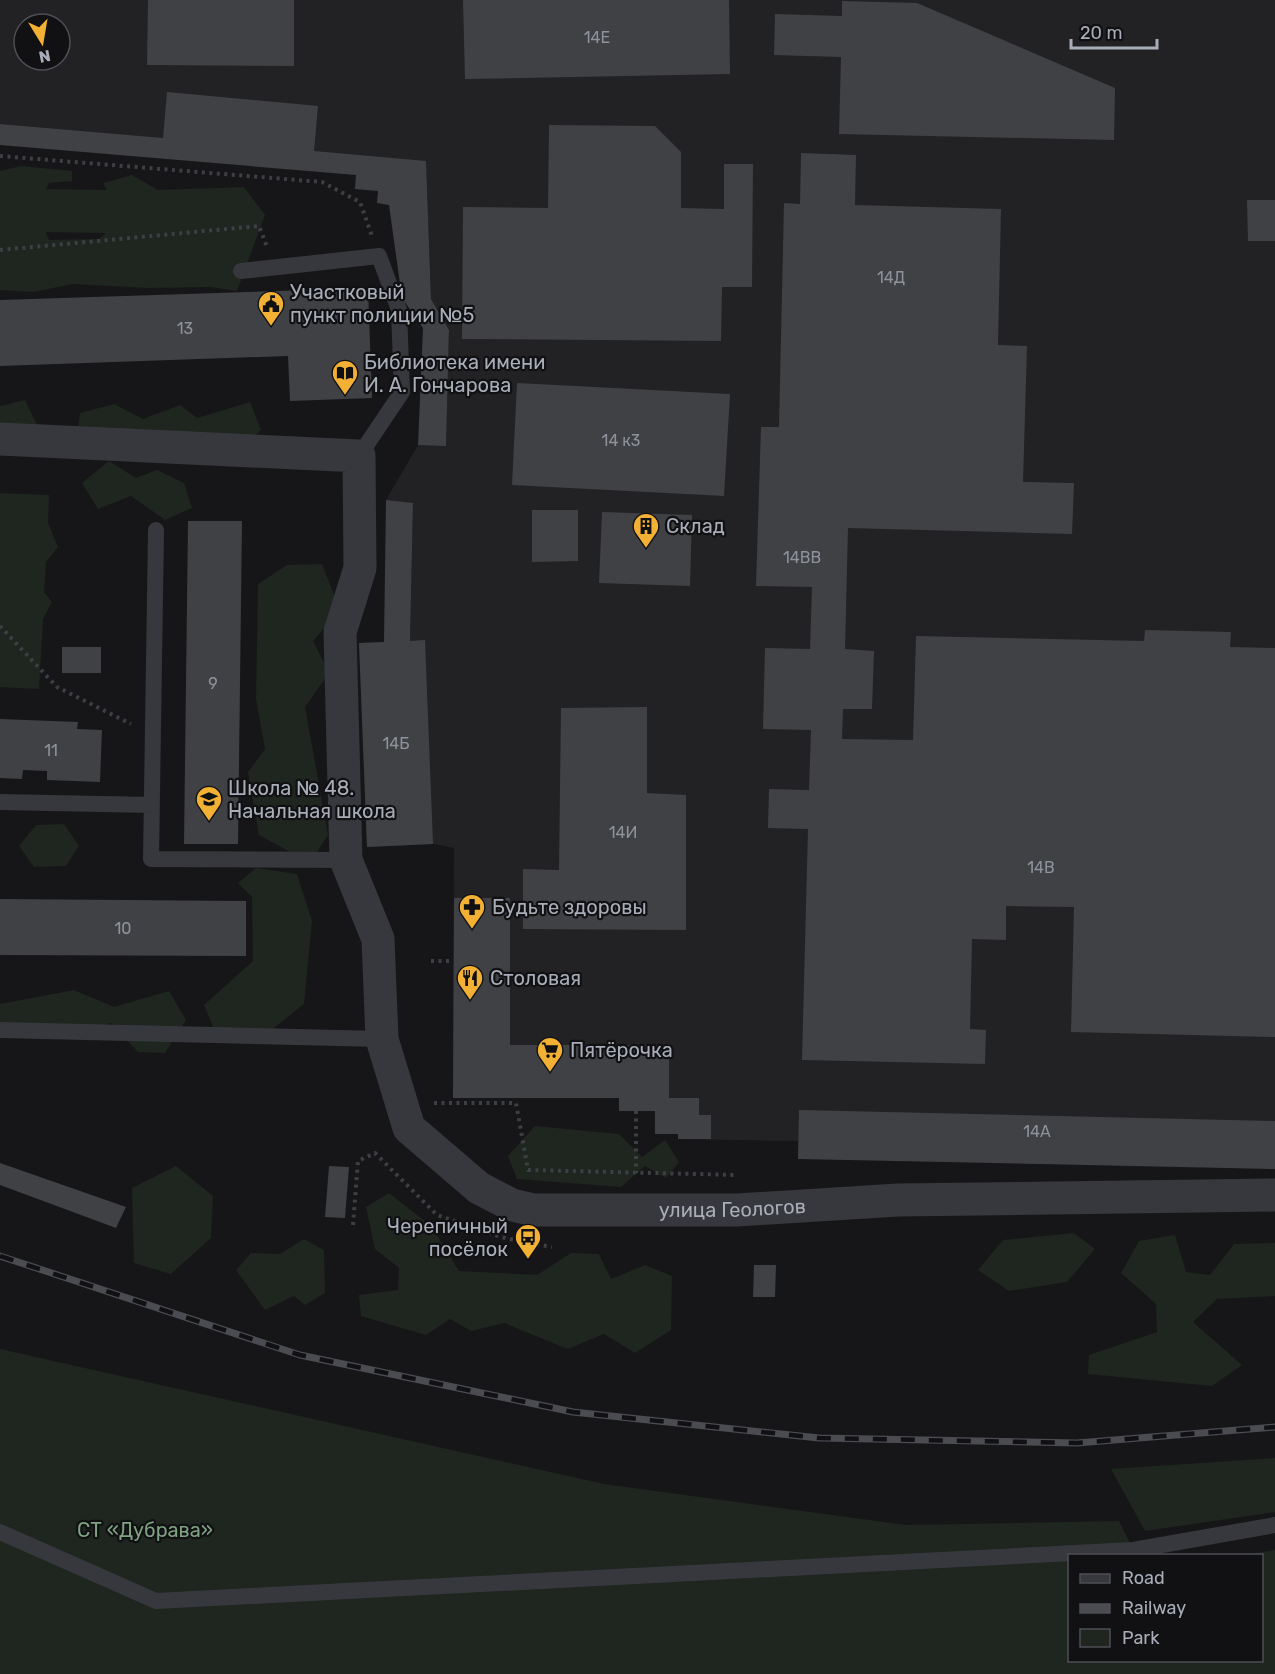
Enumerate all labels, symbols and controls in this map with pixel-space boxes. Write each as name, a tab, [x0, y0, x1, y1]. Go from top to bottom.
north arrow	[12, 12, 72, 72]
scale bar	[1071, 12, 1156, 50]
text: 20 m	[1080, 22, 1122, 44]
house number: 14Е	[584, 28, 610, 47]
text: N	[37, 46, 52, 67]
house number: 14Д	[877, 268, 905, 287]
place label: Участковый пункт полиции №5	[290, 280, 474, 327]
public building icon: Участковый пункт полиции №5	[256, 289, 286, 327]
house number: 13	[177, 319, 193, 338]
place label: Библиотека имени И. А. Гончарова	[364, 350, 545, 397]
library icon: Библиотека имени И. А. Гончарова	[330, 358, 360, 396]
house number: 14 к3	[602, 431, 640, 450]
building icon: Склад	[631, 511, 661, 549]
place label: Склад	[666, 514, 725, 538]
house number: 14ВВ	[783, 548, 821, 567]
house number: 9	[208, 674, 218, 693]
house number: 14Б	[382, 734, 410, 753]
house number: 11	[44, 741, 58, 760]
place label: Школа № 48. Начальная школа	[228, 776, 396, 823]
school or university icon: Школа № 48. Начальная школа	[194, 784, 224, 822]
house number: 14И	[609, 823, 637, 842]
house number: 14В	[1027, 858, 1055, 877]
pharmacy icon: Будьте здоровы	[457, 892, 487, 930]
place label: Будьте здоровы	[492, 895, 647, 919]
house number: 10	[114, 919, 132, 938]
restaurant icon: Столовая	[455, 963, 485, 1001]
place label: Столовая	[490, 966, 581, 990]
supermarket icon: Пятёрочка	[535, 1035, 565, 1073]
place label: Пятёрочка	[570, 1038, 673, 1062]
house number: 14А	[1023, 1122, 1051, 1141]
street label: улица Геологов	[659, 1194, 806, 1222]
place label: Черепичный посёлок	[387, 1214, 508, 1261]
bus stop icon: Черепичный посёлок	[513, 1222, 543, 1260]
park label: СТ «Дубрава»	[77, 1518, 213, 1542]
legend	[1068, 1554, 1263, 1662]
text: Road	[1122, 1567, 1165, 1589]
text: Railway	[1122, 1597, 1186, 1619]
text: Park	[1122, 1627, 1160, 1649]

